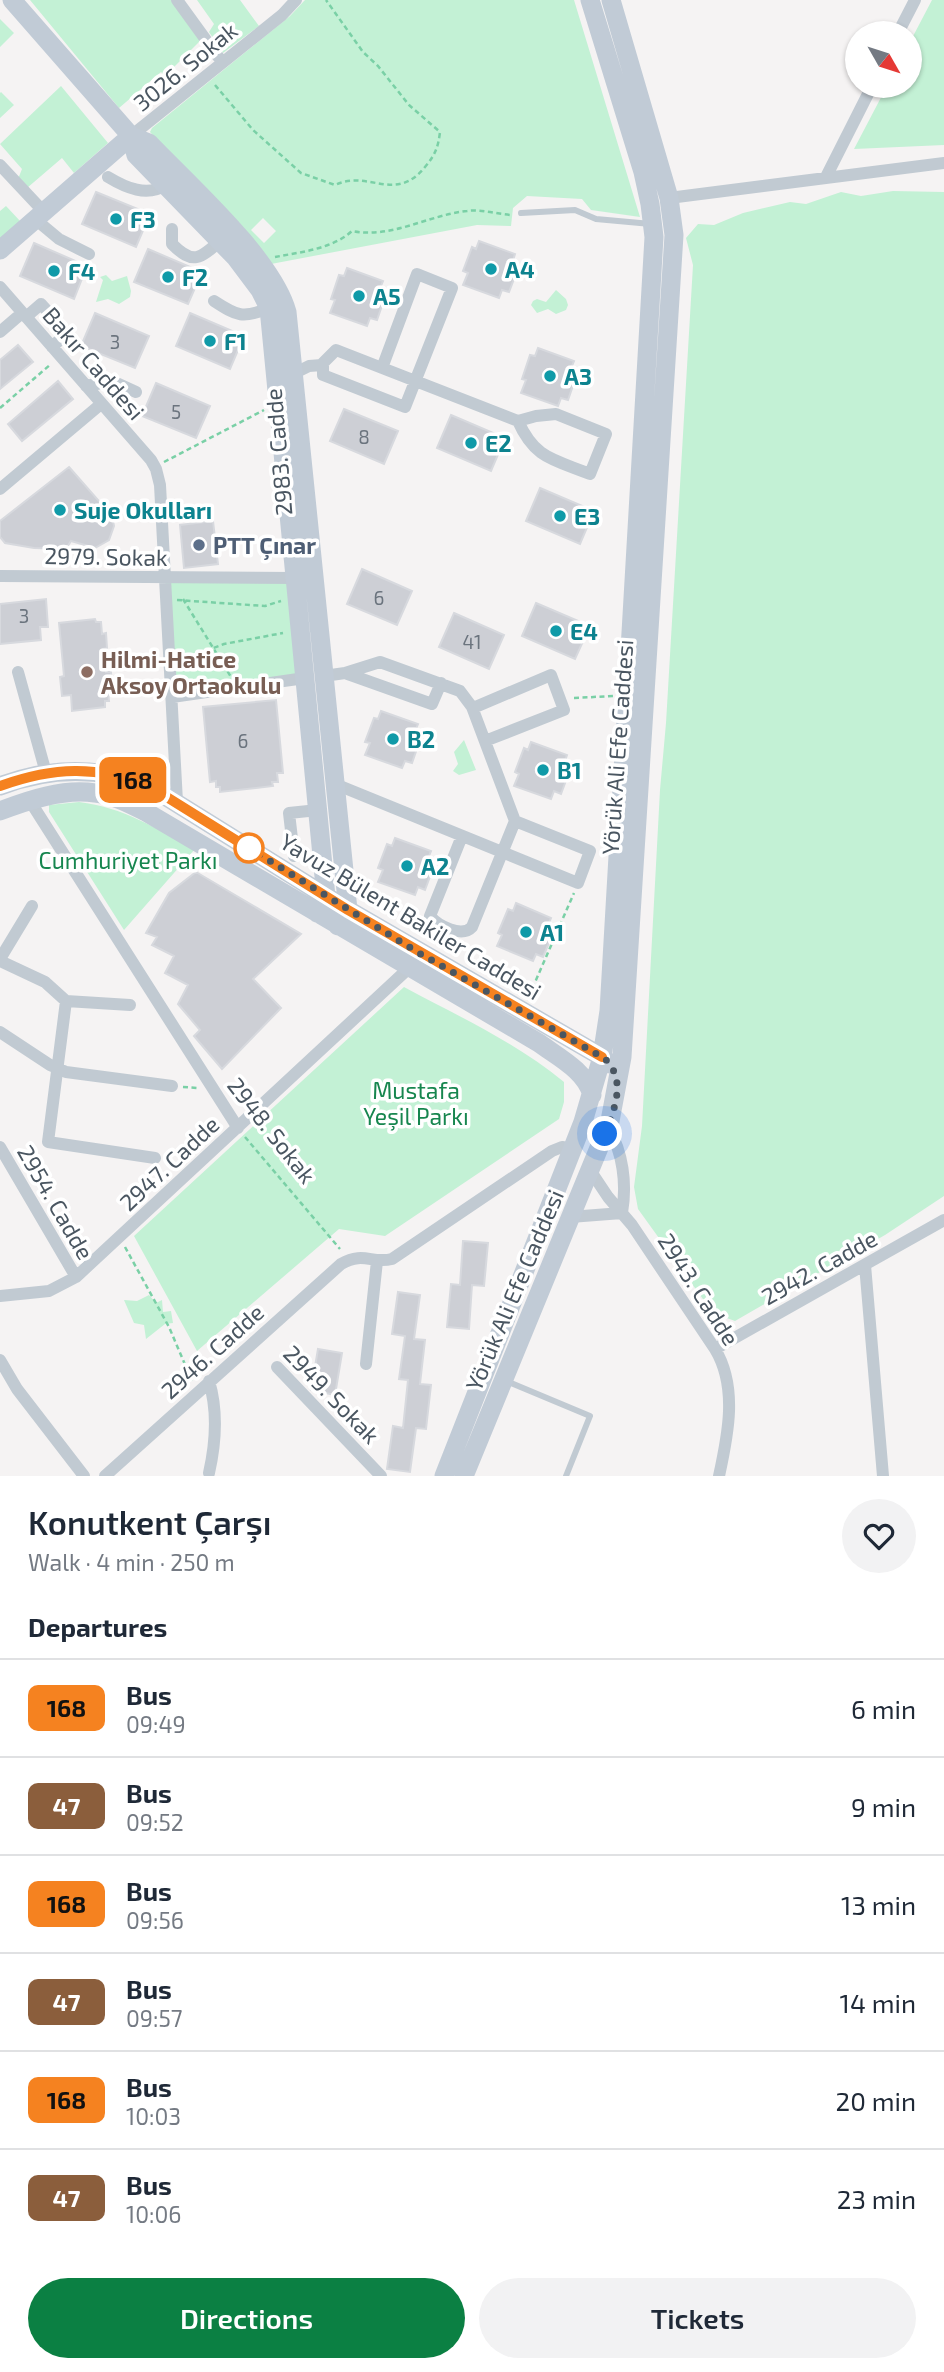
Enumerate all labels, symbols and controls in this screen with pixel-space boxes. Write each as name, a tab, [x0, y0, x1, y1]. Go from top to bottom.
street label: 3026. Sokak	[128, 16, 243, 116]
north arrow	[845, 21, 922, 98]
map controls	[845, 21, 922, 98]
place label: F3	[130, 205, 156, 233]
marker: F3	[108, 211, 124, 227]
place label: A4	[505, 255, 535, 283]
place label: F4	[68, 257, 95, 285]
marker: A4	[483, 261, 499, 277]
marker: F4	[46, 263, 62, 279]
place label: F2	[182, 263, 208, 291]
marker: F2	[160, 269, 176, 285]
place label: A5	[373, 282, 401, 310]
marker: A5	[351, 288, 367, 304]
street label: Bakır Caddesi	[37, 301, 151, 425]
place label: F1	[224, 327, 247, 355]
house number: 3	[110, 330, 120, 353]
marker: F1	[202, 333, 218, 349]
place label: A3	[564, 362, 592, 390]
marker: A3	[542, 368, 558, 384]
street label: 2983. Cadde	[258, 387, 298, 517]
house number: 5	[171, 400, 181, 423]
house number: 8	[358, 425, 370, 448]
place label: E2	[485, 429, 512, 457]
marker: E2	[463, 435, 479, 451]
place label: Suje Okulları	[74, 496, 212, 524]
marker: Suje Okulları	[52, 502, 68, 518]
place label: E3	[574, 502, 600, 530]
marker: E3	[552, 508, 568, 524]
place label: PTT Çınar	[213, 531, 316, 561]
marker: PTT Çınar	[191, 537, 207, 553]
street label: 2979. Sokak	[44, 541, 168, 571]
house number: 6	[374, 586, 384, 609]
house number: 3	[19, 604, 29, 627]
place label: E4	[570, 617, 598, 645]
marker: E4	[548, 623, 564, 639]
house number: 41	[462, 630, 482, 653]
street label: Yörük Ali Efe Caddesi	[596, 638, 638, 856]
place label: Hilmi-Hatice Aksoy Ortaokulu	[101, 645, 281, 699]
marker: Hilmi-Hatice Aksoy Ortaokulu	[79, 664, 95, 680]
place label: B2	[407, 725, 435, 753]
house number: 6	[238, 729, 248, 752]
marker: B2	[385, 731, 401, 747]
place label: B1	[557, 756, 582, 784]
line badge: 168	[93, 757, 173, 803]
marker: B1	[535, 762, 551, 778]
text: 168	[113, 765, 153, 794]
street label: Yavuz Bülent Bakiler Caddesi	[275, 827, 547, 1005]
unlabelled marker	[234, 833, 264, 863]
park label: Cumhuriyet Parkı	[39, 846, 217, 874]
place label: A2	[421, 852, 449, 880]
marker: A2	[399, 858, 415, 874]
place label: A1	[540, 918, 564, 946]
marker: A1	[518, 924, 534, 940]
street label: 2948. Sokak	[222, 1072, 322, 1189]
park label: Mustafa Yeşil Parkı	[363, 1076, 469, 1131]
street label: 2947. Cadde	[113, 1110, 225, 1216]
your location	[587, 1116, 622, 1151]
street label: 2954. Cadde	[12, 1140, 100, 1264]
street label: Yörük Ali Efe Caddesi	[459, 1185, 569, 1395]
street label: 2942. Cadde	[756, 1224, 882, 1310]
street label: 2943. Cadde	[652, 1228, 746, 1350]
street label: 2946. Cadde	[155, 1298, 269, 1404]
street label: 2949. Sokak	[278, 1339, 386, 1449]
button: heart	[842, 1499, 916, 1573]
text: Konutkent Çarşı	[28, 1502, 272, 1542]
text: Walk · 4 min · 250 m	[28, 1548, 235, 1576]
text: Departures	[28, 1611, 167, 1642]
text: Bus	[126, 1679, 172, 1710]
text: 168	[47, 1693, 86, 1722]
text: 6 min	[851, 1693, 916, 1724]
text: 09:49	[126, 1710, 186, 1738]
text: Bus	[126, 1777, 172, 1808]
text: 47	[53, 1791, 80, 1820]
text: 9 min	[851, 1791, 916, 1822]
text: 09:52	[126, 1808, 184, 1836]
text: Bus	[126, 1875, 172, 1906]
text: 168	[47, 1889, 86, 1918]
text: 13 min	[841, 1889, 916, 1920]
text: 09:56	[126, 1906, 184, 1934]
text: Bus	[126, 1973, 172, 2004]
text: 47	[53, 1987, 80, 2016]
text: 14 min	[840, 1987, 916, 2018]
text: 09:57	[126, 2004, 183, 2032]
text: Bus	[126, 2071, 172, 2102]
text: 168	[47, 2085, 86, 2114]
text: 20 min	[836, 2085, 916, 2116]
text: 10:03	[126, 2102, 181, 2130]
text: Bus	[126, 2169, 172, 2200]
text: 47	[53, 2183, 80, 2212]
text: 23 min	[837, 2183, 916, 2214]
text: 10:06	[126, 2200, 181, 2228]
button: Directions	[28, 2278, 465, 2358]
button: Tickets	[479, 2278, 916, 2358]

